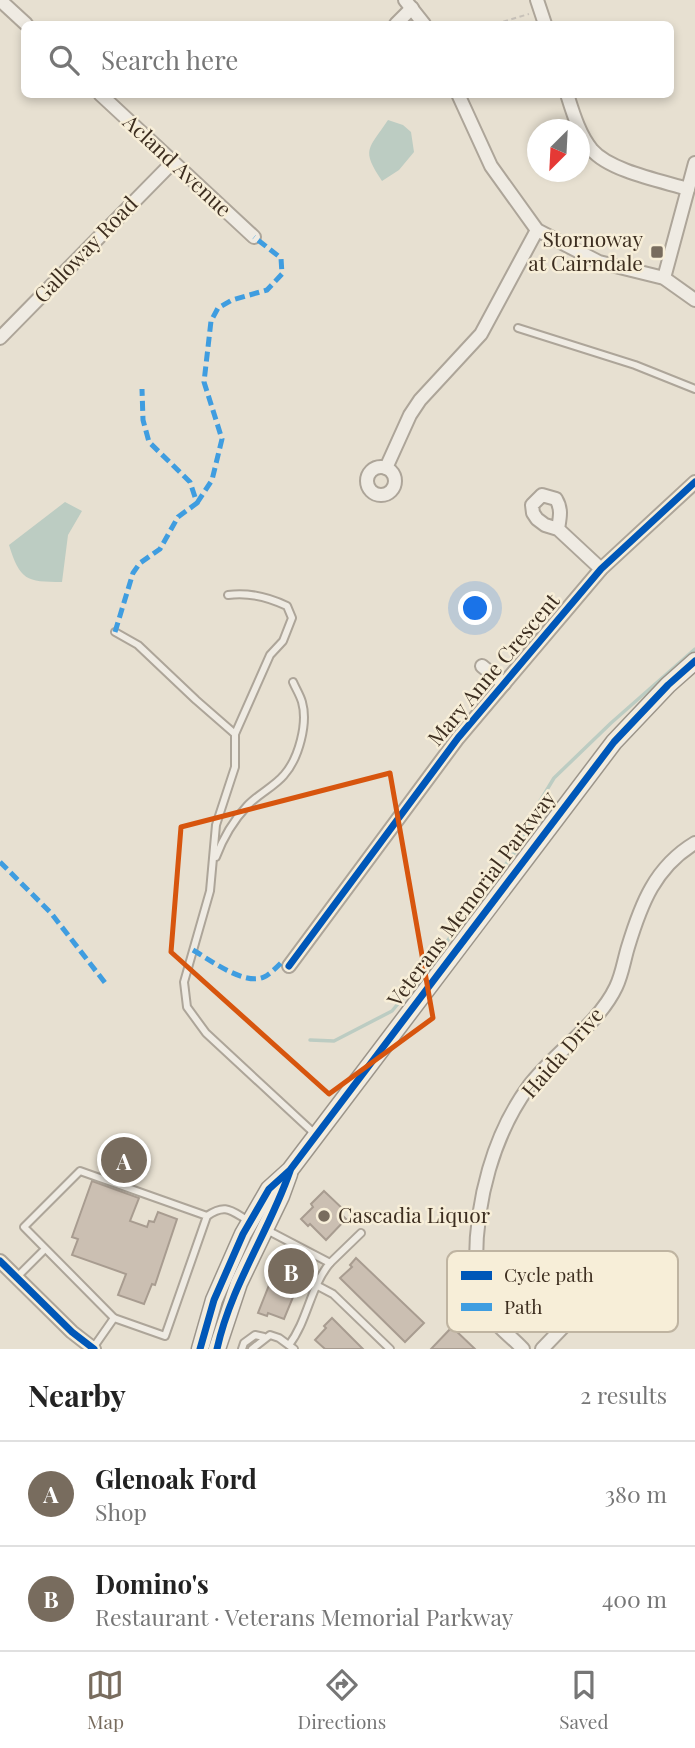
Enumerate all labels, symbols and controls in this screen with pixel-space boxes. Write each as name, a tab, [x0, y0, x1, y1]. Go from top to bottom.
search box	[21, 21, 674, 98]
icon: search	[45, 41, 83, 79]
text: Search here	[101, 42, 238, 77]
street label: Acland Avenue	[117, 106, 239, 222]
north arrow	[527, 119, 590, 182]
street label: Galloway Road	[27, 189, 142, 308]
place label: Stornoway at Cairndale	[528, 224, 643, 276]
marker: Stornoway at Cairndale	[649, 244, 665, 260]
street label: Mary Anne Crescent	[420, 586, 565, 751]
your location	[458, 591, 492, 625]
street label: Veterans Memorial Parkway	[379, 784, 561, 1012]
street label: Haida Drive	[514, 1000, 609, 1103]
pin: A	[101, 1134, 147, 1186]
place label: Cascadia Liquor	[338, 1200, 491, 1228]
marker: Cascadia Liquor	[316, 1208, 332, 1224]
pin: B	[268, 1245, 314, 1297]
legend	[447, 1251, 678, 1332]
text: Cycle path	[504, 1261, 594, 1287]
text: Path	[504, 1293, 542, 1319]
text: Nearby	[28, 1375, 126, 1415]
text: 2 results	[580, 1379, 667, 1410]
text: Glenoak Ford	[95, 1461, 257, 1496]
text: A	[43, 1478, 59, 1509]
text: 380 m	[605, 1478, 667, 1509]
text: Shop	[95, 1496, 147, 1527]
text: Domino's	[95, 1566, 209, 1601]
text: B	[43, 1583, 59, 1614]
text: 400 m	[602, 1583, 667, 1614]
text: Restaurant · Veterans Memorial Parkway	[95, 1601, 513, 1632]
tab: Map	[86, 1666, 124, 1734]
tab: Directions	[297, 1666, 386, 1734]
tab: Saved	[559, 1666, 609, 1734]

